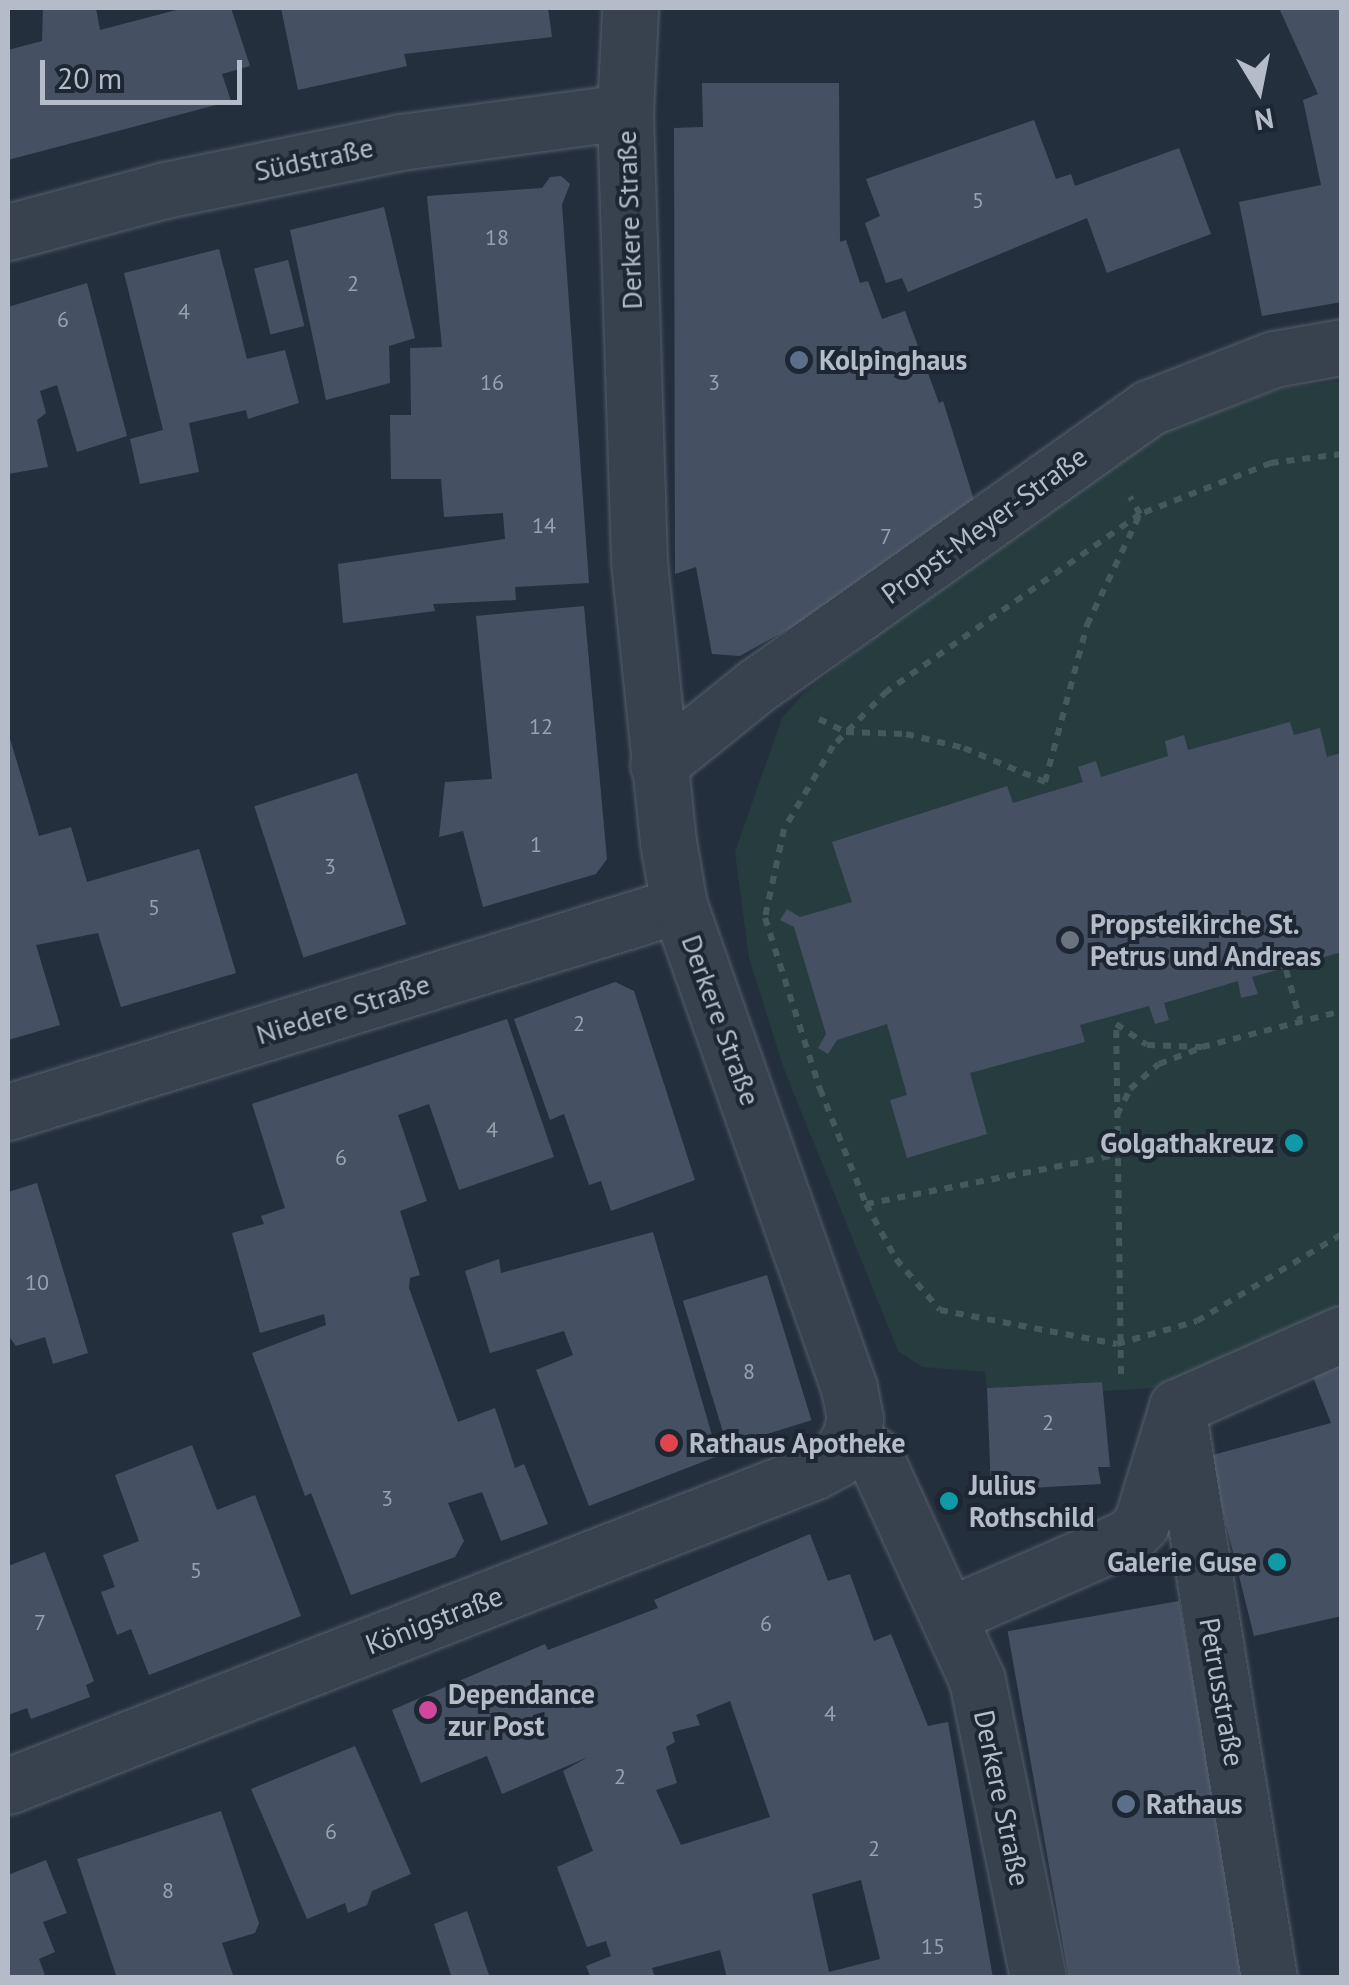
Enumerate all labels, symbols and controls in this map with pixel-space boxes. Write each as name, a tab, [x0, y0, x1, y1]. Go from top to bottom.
scale bar	[45, 40, 248, 102]
north arrow	[1209, 40, 1309, 140]
text: 20 m	[57, 58, 122, 97]
text: N	[1252, 100, 1277, 140]
street label: Südstraße	[252, 130, 376, 188]
street label: Derkere Straße	[609, 130, 649, 310]
house number: 5	[972, 188, 984, 214]
house number: 18	[485, 225, 509, 251]
house number: 2	[347, 271, 359, 297]
house number: 4	[178, 299, 190, 325]
house number: 6	[57, 307, 69, 333]
place label: Kolpinghaus	[819, 343, 967, 377]
marker: Kolpinghaus	[788, 349, 810, 371]
house number: 16	[480, 370, 504, 396]
house number: 3	[708, 370, 720, 396]
street label: Propst-Meyer-Straße	[875, 439, 1093, 611]
house number: 14	[532, 513, 556, 539]
house number: 7	[880, 524, 892, 550]
house number: 12	[529, 714, 553, 740]
house number: 1	[530, 832, 542, 858]
house number: 3	[324, 854, 336, 880]
house number: 5	[148, 895, 160, 921]
place label: Propsteikirche St. Petrus und Andreas	[1090, 907, 1322, 973]
marker: Propsteikirche St. Petrus und Andreas	[1059, 929, 1081, 951]
street label: Derkere Straße	[675, 930, 767, 1110]
street label: Niedere Straße	[252, 967, 434, 1051]
house number: 2	[573, 1011, 585, 1037]
house number: 4	[486, 1117, 498, 1143]
place label: Golgathakreuz	[1100, 1126, 1274, 1160]
marker: Golgathakreuz	[1283, 1132, 1305, 1154]
house number: 6	[335, 1145, 347, 1171]
house number: 10	[25, 1270, 49, 1296]
house number: 8	[743, 1359, 755, 1385]
house number: 2	[1042, 1410, 1054, 1436]
place label: Rathaus Apotheke	[689, 1426, 907, 1460]
marker: Rathaus Apotheke	[658, 1432, 680, 1454]
place label: Julius Rothschild	[969, 1468, 1095, 1534]
house number: 3	[381, 1486, 393, 1512]
marker: Julius Rothschild	[938, 1490, 960, 1512]
place label: Galerie Guse	[1107, 1545, 1257, 1579]
marker: Galerie Guse	[1266, 1551, 1288, 1573]
house number: 5	[190, 1558, 202, 1584]
street label: Königstraße	[361, 1578, 507, 1662]
house number: 7	[34, 1610, 46, 1636]
house number: 6	[760, 1611, 772, 1637]
street label: Petrusstraße	[1192, 1615, 1252, 1769]
place label: Dependance zur Post	[448, 1677, 595, 1743]
marker: Dependance zur Post	[417, 1699, 439, 1721]
house number: 4	[824, 1701, 836, 1727]
street label: Derkere Straße	[967, 1707, 1037, 1889]
house number: 2	[614, 1764, 626, 1790]
place label: Rathaus	[1146, 1787, 1243, 1821]
marker: Rathaus	[1115, 1793, 1137, 1815]
house number: 6	[325, 1819, 337, 1845]
house number: 2	[868, 1836, 880, 1862]
house number: 8	[162, 1878, 174, 1904]
house number: 15	[921, 1934, 945, 1960]

